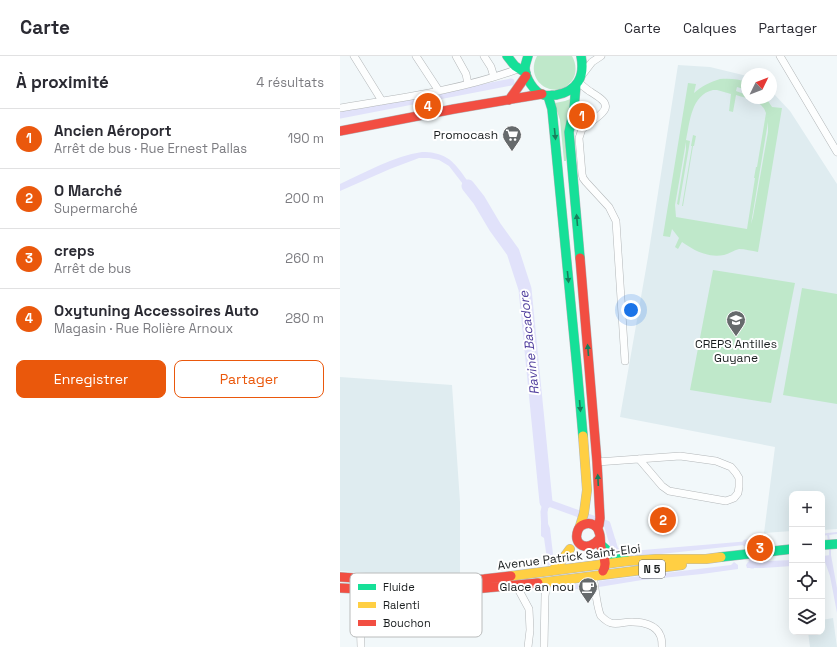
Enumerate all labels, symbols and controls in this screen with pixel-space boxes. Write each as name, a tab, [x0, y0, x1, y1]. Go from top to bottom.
text: Carte	[20, 15, 70, 40]
text: Carte	[624, 19, 661, 37]
text: Calques	[683, 19, 737, 37]
text: Partager	[759, 19, 817, 37]
north arrow	[741, 68, 777, 104]
text: À proximité	[16, 71, 109, 93]
text: 4 résultats	[256, 74, 324, 91]
pin: 4	[415, 91, 441, 121]
pin: 1	[569, 101, 595, 131]
text: Ancien Aéroport	[54, 121, 172, 140]
supermarket icon: Promocash	[501, 124, 523, 152]
place label: Promocash	[434, 127, 498, 143]
one-way arrow	[551, 128, 558, 140]
text: 1	[26, 130, 32, 147]
text: 190 m	[288, 130, 324, 147]
text: Arrêt de bus · Rue Ernest Pallas	[54, 140, 247, 157]
text: O Marché	[54, 181, 122, 200]
text: 2	[25, 190, 33, 207]
text: 200 m	[285, 190, 324, 207]
text: Supermarché	[54, 200, 138, 217]
one-way arrow	[573, 214, 580, 226]
text: creps	[54, 241, 95, 260]
text: 3	[25, 250, 33, 267]
text: 260 m	[285, 250, 324, 267]
text: Arrêt de bus	[54, 260, 131, 277]
one-way arrow	[565, 271, 572, 283]
water label: Ravine Bacadore	[515, 289, 543, 396]
your location	[621, 300, 641, 320]
text: Oxytuning Accessoires Auto	[54, 301, 259, 320]
school or university icon: CREPS Antilles Guyane	[725, 309, 747, 337]
text: 4	[25, 310, 33, 327]
text: 280 m	[285, 310, 324, 327]
text: Magasin · Rue Rolière Arnoux	[54, 320, 233, 337]
place label: CREPS Antilles Guyane	[695, 336, 777, 366]
one-way arrow	[584, 344, 591, 356]
button: Enregistrer	[16, 360, 166, 398]
button: Partager	[174, 360, 324, 398]
one-way arrow	[577, 400, 584, 412]
one-way arrow	[595, 473, 601, 486]
map controls	[789, 491, 825, 635]
button: +	[789, 491, 825, 527]
pin: 2	[650, 505, 676, 535]
button: −	[789, 527, 825, 563]
pin: 3	[747, 533, 773, 563]
street label: Avenue Patrick Saint-Eloi	[497, 540, 641, 574]
road number: N 5	[639, 560, 665, 578]
button: locate	[789, 563, 825, 599]
legend	[350, 573, 482, 637]
cafe icon: Glace an nou	[577, 576, 599, 604]
place label: Glace an nou	[500, 579, 574, 595]
text: Fluide	[383, 580, 415, 594]
text: Ralenti	[383, 598, 420, 612]
button: layers	[789, 599, 825, 635]
text: Bouchon	[383, 616, 431, 630]

